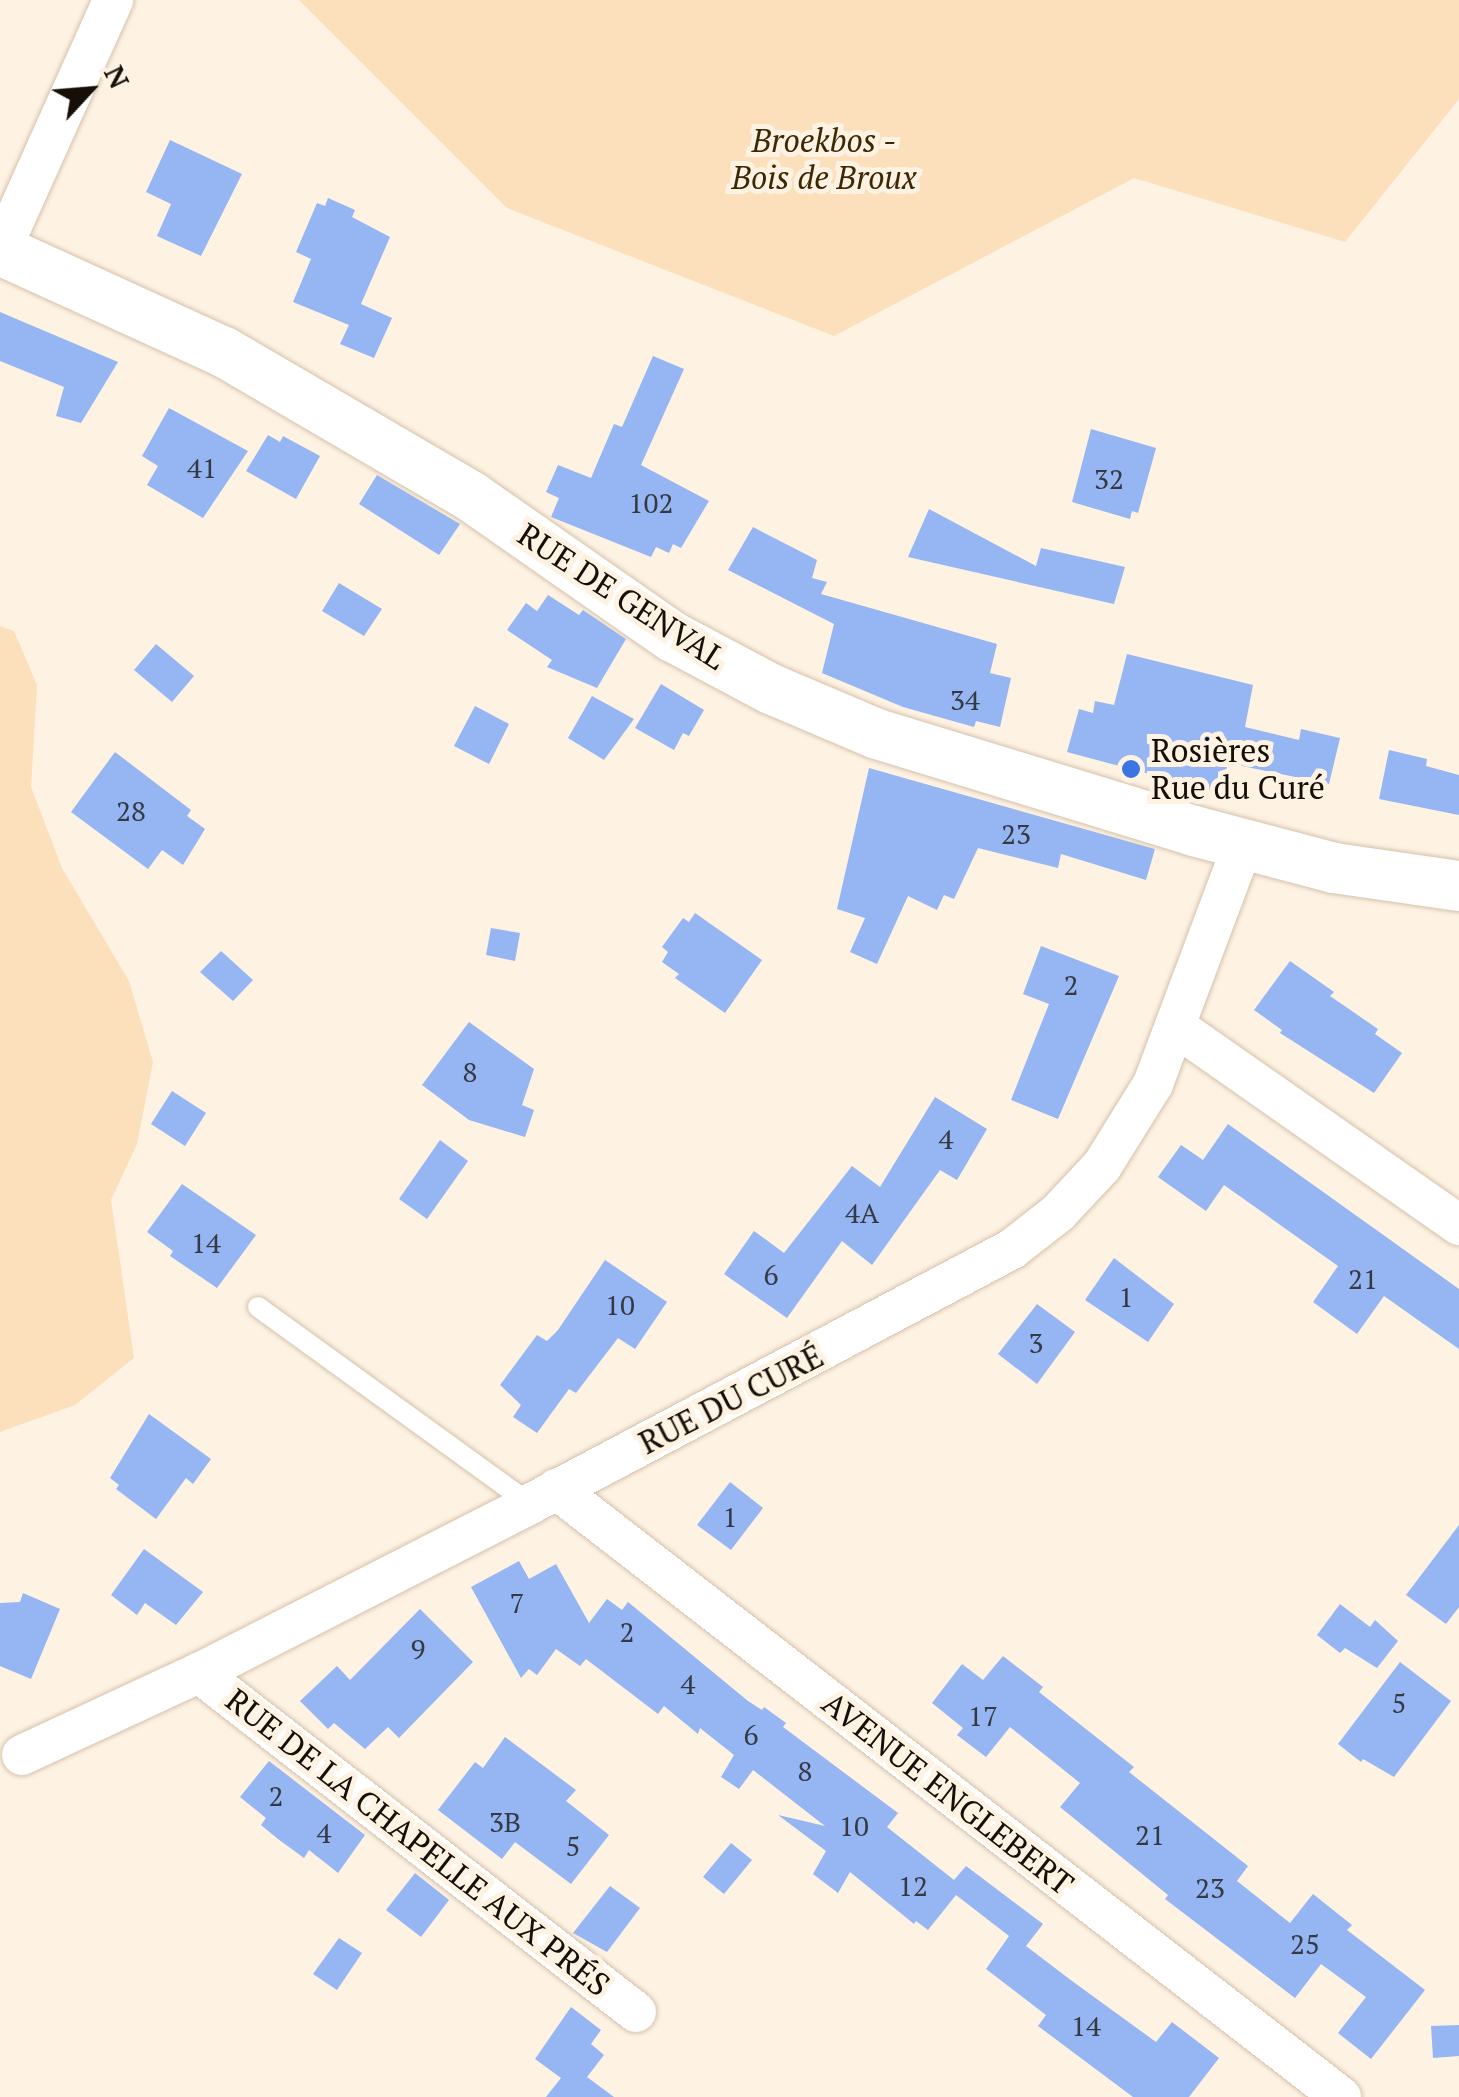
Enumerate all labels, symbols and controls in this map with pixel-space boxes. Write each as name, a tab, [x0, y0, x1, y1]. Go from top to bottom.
north arrow	[40, 40, 140, 140]
text: N	[96, 59, 139, 94]
park label: Broekbos - Bois de Broux	[732, 122, 916, 197]
house number: 41	[187, 451, 217, 485]
house number: 32	[1094, 462, 1124, 496]
house number: 102	[629, 486, 673, 520]
street label: RUE DE GENVAL	[511, 515, 733, 677]
house number: 34	[950, 683, 980, 717]
place label: Rosières Rue du Curé	[1151, 732, 1325, 807]
marker: Rosières Rue du Curé	[1120, 758, 1142, 780]
house number: 28	[116, 794, 146, 828]
house number: 23	[1001, 817, 1031, 851]
house number: 2	[1064, 968, 1078, 1002]
house number: 8	[463, 1055, 477, 1089]
house number: 4	[939, 1122, 953, 1156]
house number: 4A	[845, 1196, 879, 1230]
house number: 14	[191, 1226, 221, 1260]
house number: 6	[764, 1258, 778, 1292]
house number: 21	[1348, 1262, 1378, 1296]
house number: 1	[1119, 1280, 1133, 1314]
house number: 10	[605, 1288, 635, 1322]
house number: 3	[1029, 1326, 1043, 1360]
street label: RUE DU CURÉ	[633, 1336, 829, 1462]
house number: 1	[723, 1500, 737, 1534]
house number: 7	[510, 1586, 524, 1620]
house number: 2	[620, 1615, 634, 1649]
house number: 9	[411, 1632, 425, 1666]
house number: 4	[681, 1667, 695, 1701]
street label: RUE DE LA CHAPELLE AUX PRÉS	[218, 1680, 618, 2004]
street label: AVENUE ENGLEBERT	[815, 1683, 1081, 1903]
house number: 5	[1392, 1686, 1406, 1720]
house number: 17	[968, 1699, 998, 1733]
house number: 6	[744, 1718, 758, 1752]
house number: 8	[798, 1754, 812, 1788]
house number: 2	[269, 1779, 283, 1813]
house number: 3B	[489, 1805, 521, 1839]
house number: 10	[839, 1809, 869, 1843]
house number: 4	[317, 1816, 331, 1850]
house number: 21	[1135, 1818, 1165, 1852]
house number: 5	[566, 1829, 580, 1863]
house number: 12	[898, 1869, 928, 1903]
house number: 23	[1195, 1871, 1225, 1905]
house number: 25	[1290, 1927, 1320, 1961]
house number: 14	[1071, 2009, 1101, 2043]

